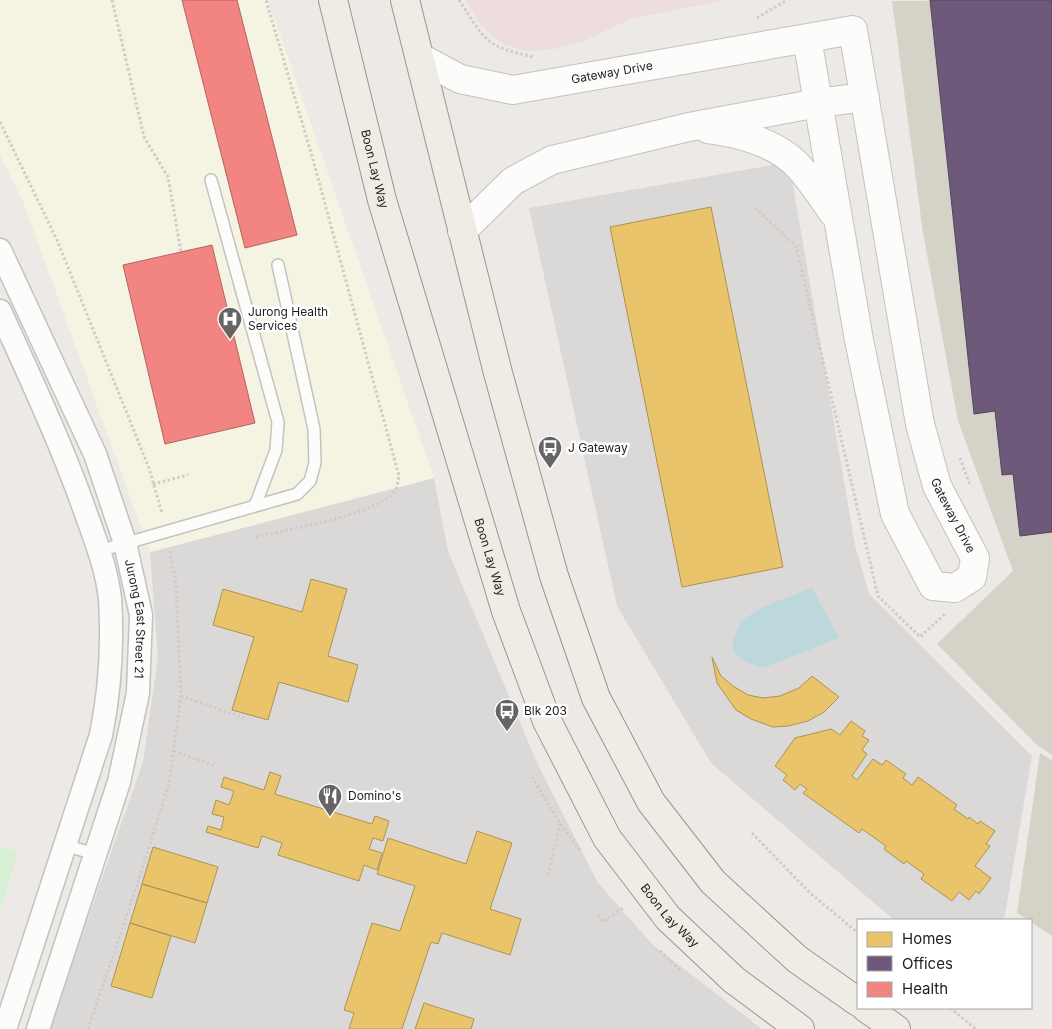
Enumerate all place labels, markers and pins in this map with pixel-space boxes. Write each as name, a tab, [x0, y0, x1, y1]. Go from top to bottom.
place label: Jurong Health Services	[248, 304, 328, 333]
hospital icon: Jurong Health Services	[217, 306, 243, 340]
bus stop icon: J Gateway	[537, 435, 563, 469]
place label: J Gateway	[568, 440, 628, 455]
bus stop icon: Blk 203	[494, 698, 520, 732]
place label: Blk 203	[524, 703, 567, 718]
restaurant icon: Domino's	[317, 783, 343, 817]
place label: Domino's	[348, 788, 401, 803]

